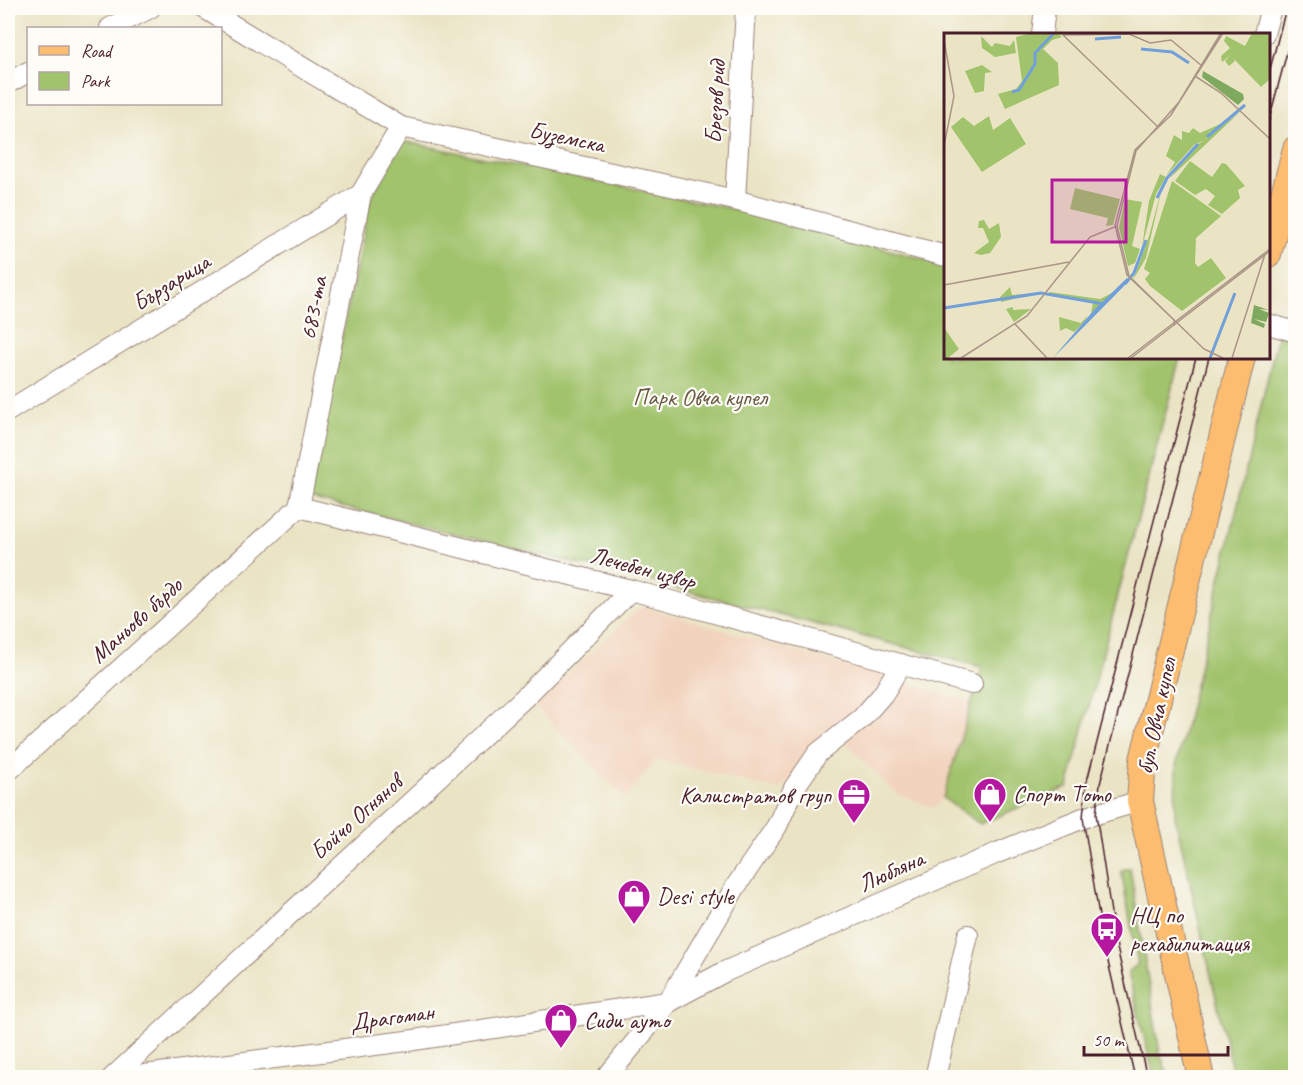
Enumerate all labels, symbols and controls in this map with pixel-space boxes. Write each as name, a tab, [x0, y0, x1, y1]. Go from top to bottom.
legend	[27, 27, 222, 105]
inset map	[944, 33, 1270, 358]
text: Road	[81, 40, 114, 62]
street label: Брезов рид	[698, 57, 732, 144]
text: Park	[81, 70, 111, 92]
street label: Буземска	[526, 114, 610, 161]
street label: Бързарица	[127, 245, 217, 317]
street label: 683-та	[292, 272, 334, 342]
park label: Парк Овча купел	[633, 382, 769, 412]
street label: Лечебен извор	[587, 540, 701, 598]
street label: Маньово бърдо	[83, 570, 190, 669]
street label: бул. Овча купел	[1129, 653, 1183, 777]
street label: Бойчо Огнянов	[304, 765, 411, 866]
shop icon: Спорт Тото	[972, 776, 1008, 823]
office icon: Калистратов груп	[836, 777, 872, 824]
place label: Спорт Тото	[1013, 779, 1112, 809]
place label: Калистратов груп	[680, 780, 832, 810]
street label: Любляна	[853, 842, 931, 899]
shop icon: Desi style	[616, 878, 652, 925]
place label: Desi style	[657, 881, 736, 911]
place label: НЦ по рехабилитация	[1130, 900, 1251, 958]
bus stop icon: НЦ по рехабилитация	[1089, 911, 1125, 958]
street label: Драгоман	[348, 996, 438, 1038]
shop icon: Сиди ауто	[543, 1002, 579, 1049]
place label: Сиди ауто	[584, 1005, 672, 1035]
scale bar	[1084, 1019, 1228, 1057]
text: 50 m	[1093, 1029, 1126, 1051]

